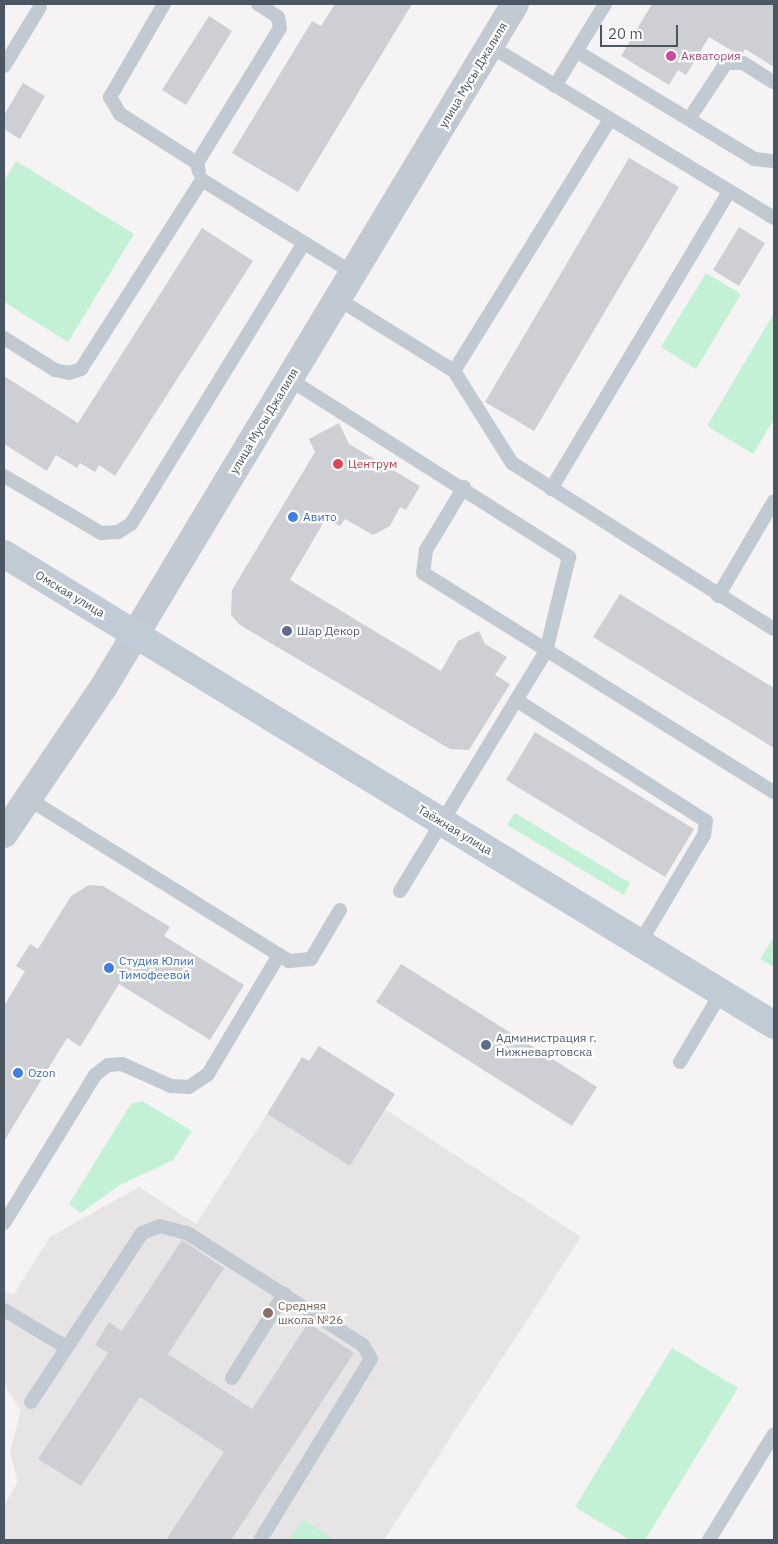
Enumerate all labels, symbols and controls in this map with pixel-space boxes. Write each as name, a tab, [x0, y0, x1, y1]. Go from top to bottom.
scale bar	[603, 15, 680, 47]
street label: улица Мусы Джалиля	[436, 20, 510, 130]
text: 20 m	[608, 24, 643, 43]
place label: Акватория	[681, 49, 741, 63]
marker: Акватория	[665, 50, 677, 62]
street label: улица Мусы Джалиля	[227, 366, 301, 476]
place label: Центрум	[348, 457, 397, 471]
marker: Центрум	[332, 458, 344, 470]
place label: Авито	[303, 510, 337, 524]
marker: Авито	[287, 511, 299, 523]
street label: Омская улица	[33, 568, 107, 620]
place label: Шар Декор	[297, 624, 360, 638]
marker: Шар Декор	[281, 625, 293, 637]
street label: Таёжная улица	[415, 802, 495, 858]
place label: Студия Юлии Тимофеевой	[119, 954, 194, 982]
marker: Студия Юлии Тимофеевой	[103, 962, 115, 974]
place label: Администрация г. Нижневартовска	[496, 1031, 596, 1059]
marker: Администрация г. Нижневартовска	[480, 1039, 492, 1051]
place label: Ozon	[28, 1066, 55, 1080]
marker: Ozon	[12, 1067, 24, 1079]
place label: Средняя школа №26	[278, 1299, 343, 1327]
marker: Средняя школа №26	[262, 1307, 274, 1319]

